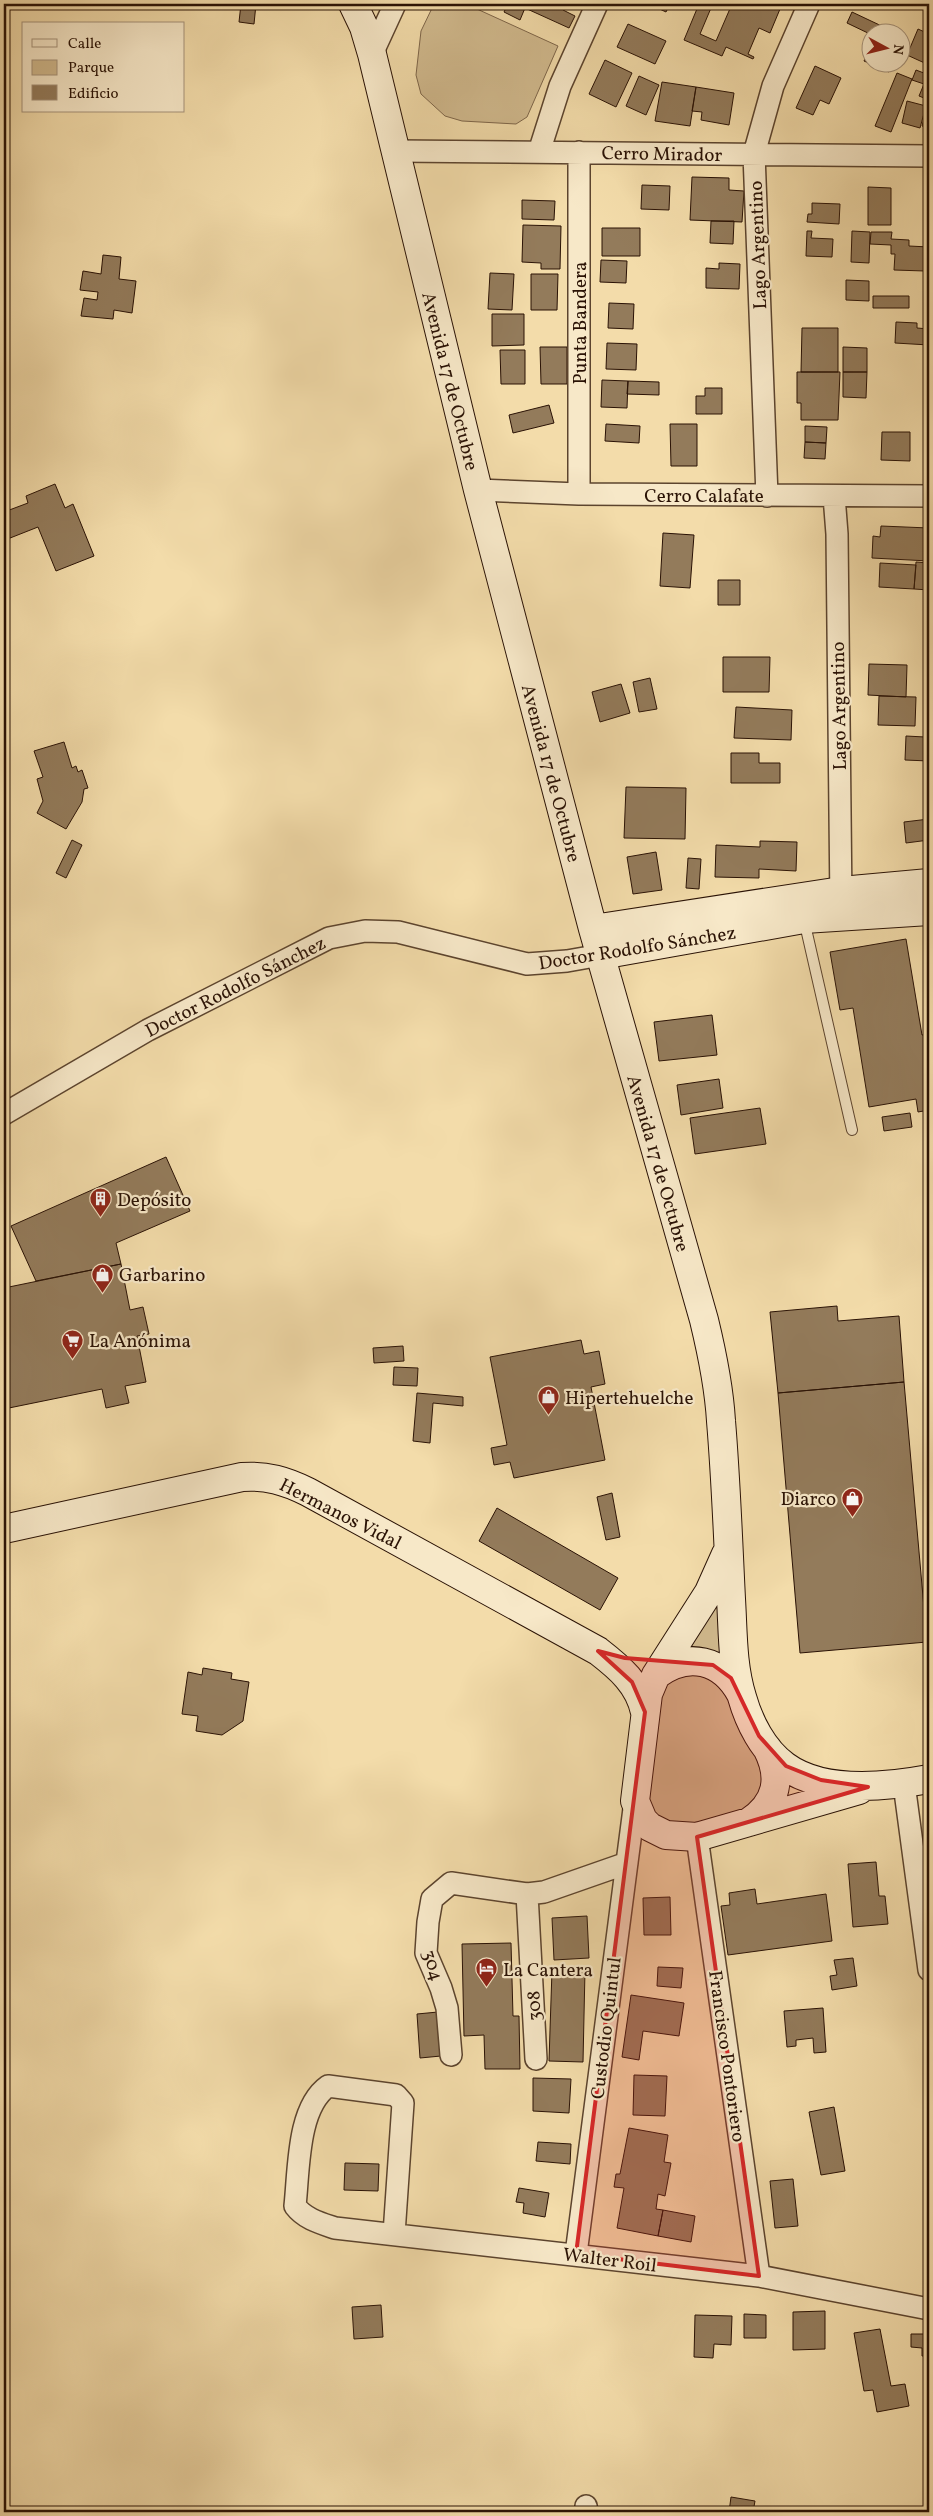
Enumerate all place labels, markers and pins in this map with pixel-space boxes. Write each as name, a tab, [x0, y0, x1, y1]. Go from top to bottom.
building icon: Depósito	[89, 1187, 113, 1218]
place label: Depósito	[117, 1188, 191, 1214]
shop icon: Garbarino	[91, 1262, 115, 1293]
place label: Garbarino	[119, 1263, 205, 1289]
supermarket icon: La Anónima	[61, 1328, 85, 1359]
place label: La Anónima	[89, 1329, 191, 1355]
shop icon: Hipertehuelche	[537, 1385, 561, 1416]
place label: Hipertehuelche	[565, 1386, 693, 1412]
shop icon: Diarco	[840, 1486, 864, 1517]
place label: Diarco	[780, 1487, 836, 1513]
hotel icon: La Cantera	[475, 1957, 499, 1988]
place label: La Cantera	[503, 1958, 593, 1984]

